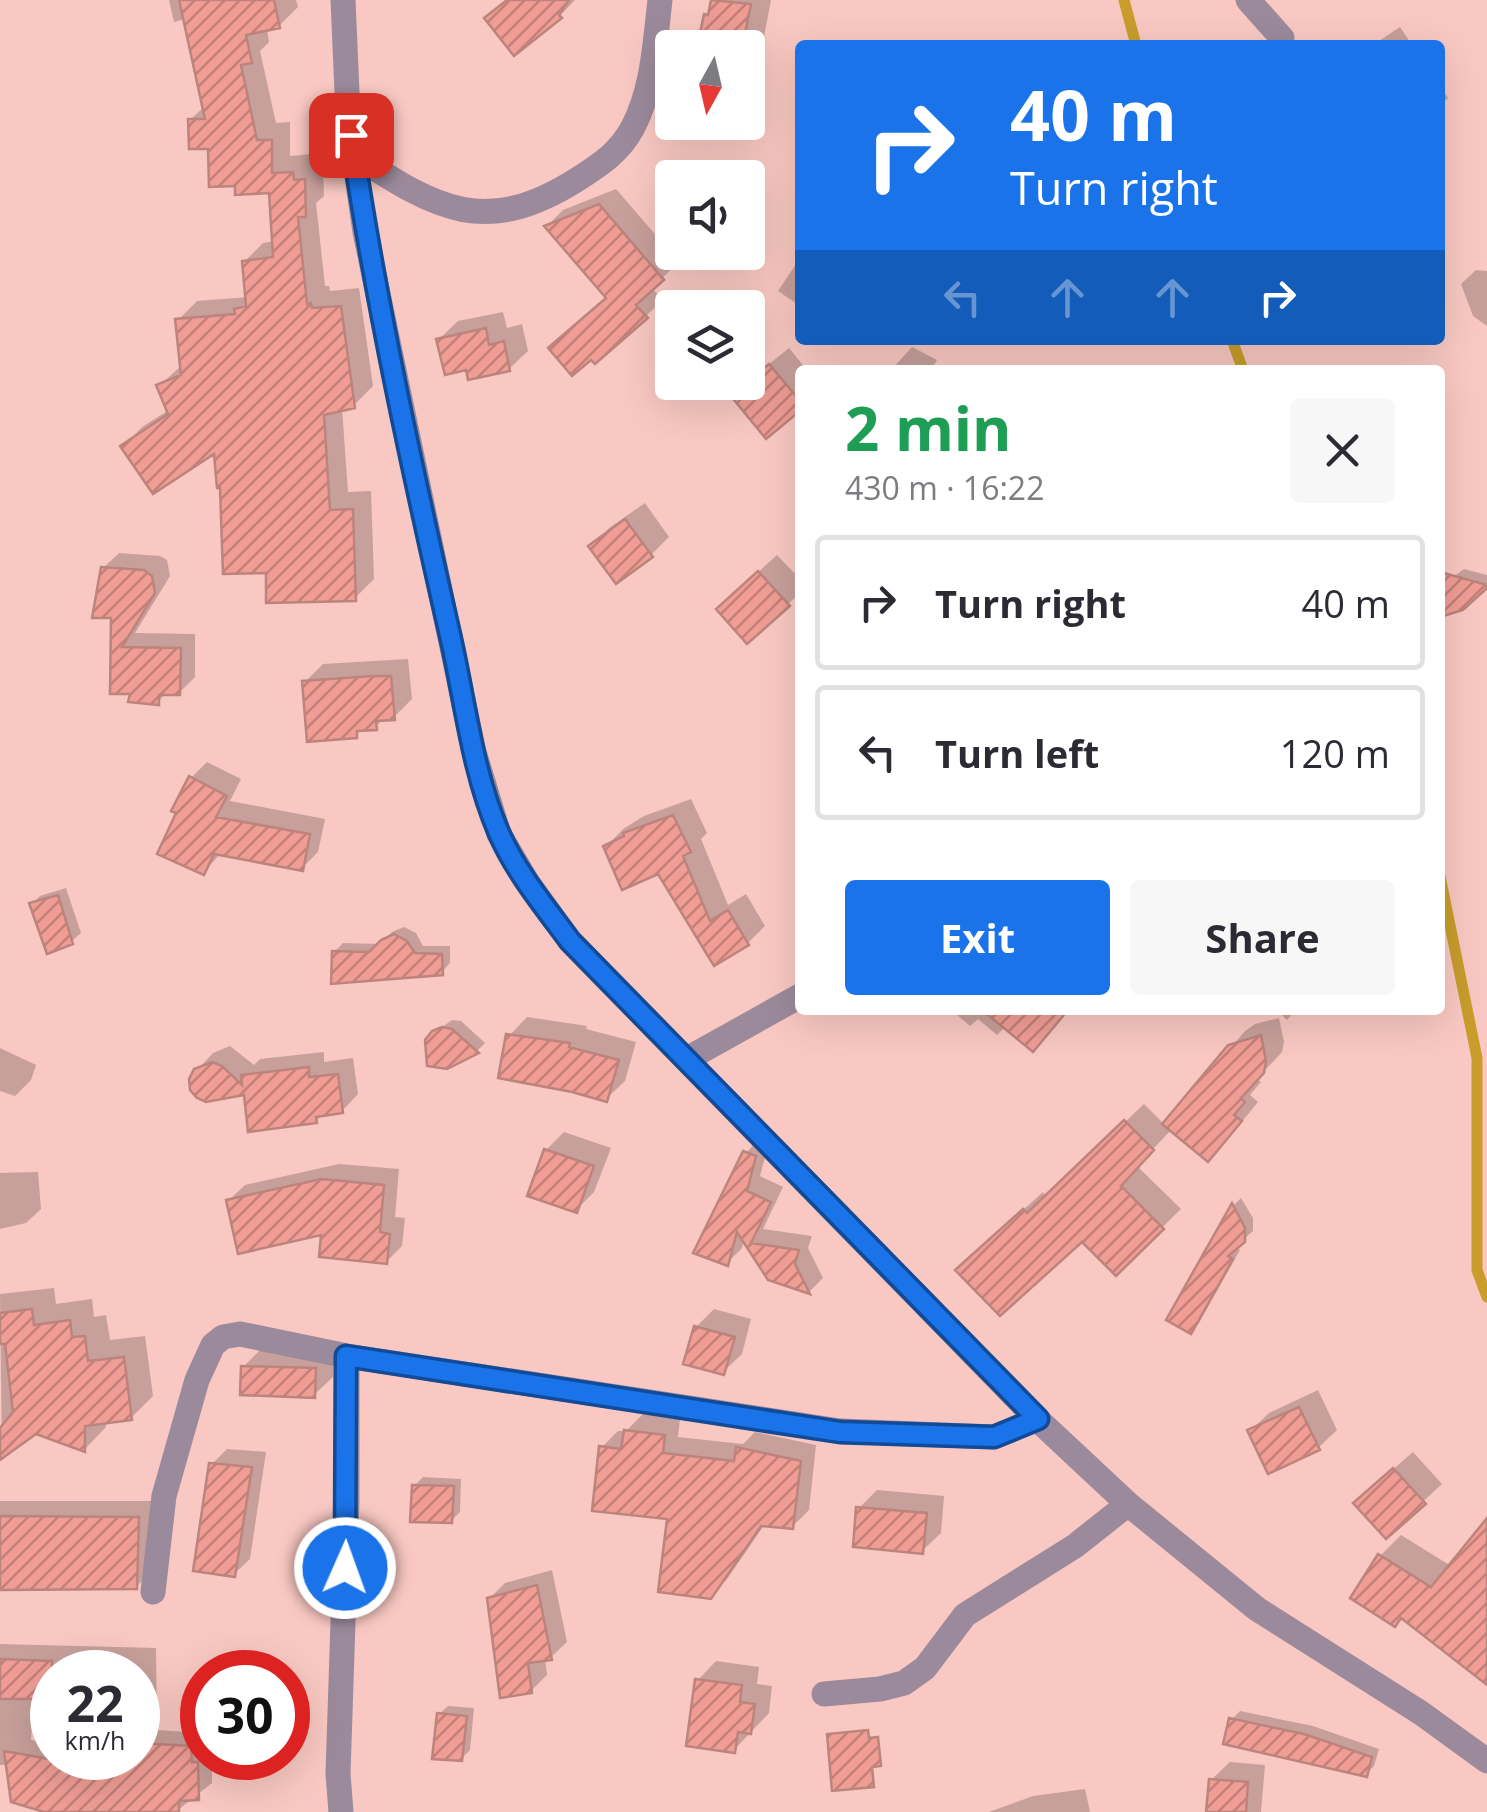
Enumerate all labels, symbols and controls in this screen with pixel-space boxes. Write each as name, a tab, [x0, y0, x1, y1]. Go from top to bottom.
north arrow	[655, 30, 765, 140]
map controls	[655, 30, 765, 400]
text: 40 m	[1010, 66, 1177, 162]
icon: right	[845, 80, 975, 210]
pin	[309, 93, 394, 178]
icon: arrive	[324, 108, 379, 163]
text: Turn right	[1010, 157, 1218, 218]
button: sound	[655, 160, 765, 270]
icon: left	[935, 270, 990, 325]
icon: ahead	[1040, 270, 1095, 325]
icon: ahead	[1145, 270, 1200, 325]
icon: right	[1250, 270, 1305, 325]
button: layers	[655, 290, 765, 400]
text: 2 min	[845, 387, 1012, 469]
button: close	[1290, 398, 1395, 503]
text: 430 m · 16:22	[845, 466, 1044, 509]
icon: right	[850, 575, 905, 630]
text: Turn right	[935, 577, 1126, 629]
text: 40 m	[1301, 577, 1390, 629]
icon: left	[850, 725, 905, 780]
text: Turn left	[935, 727, 1099, 779]
text: 120 m	[1280, 727, 1390, 779]
button: Exit	[845, 880, 1110, 995]
button: Share	[1130, 880, 1395, 995]
position arrow	[293, 1516, 397, 1620]
speed limit sign: 30	[180, 1650, 310, 1780]
text: 22	[66, 1669, 124, 1737]
text: km/h	[65, 1723, 125, 1757]

